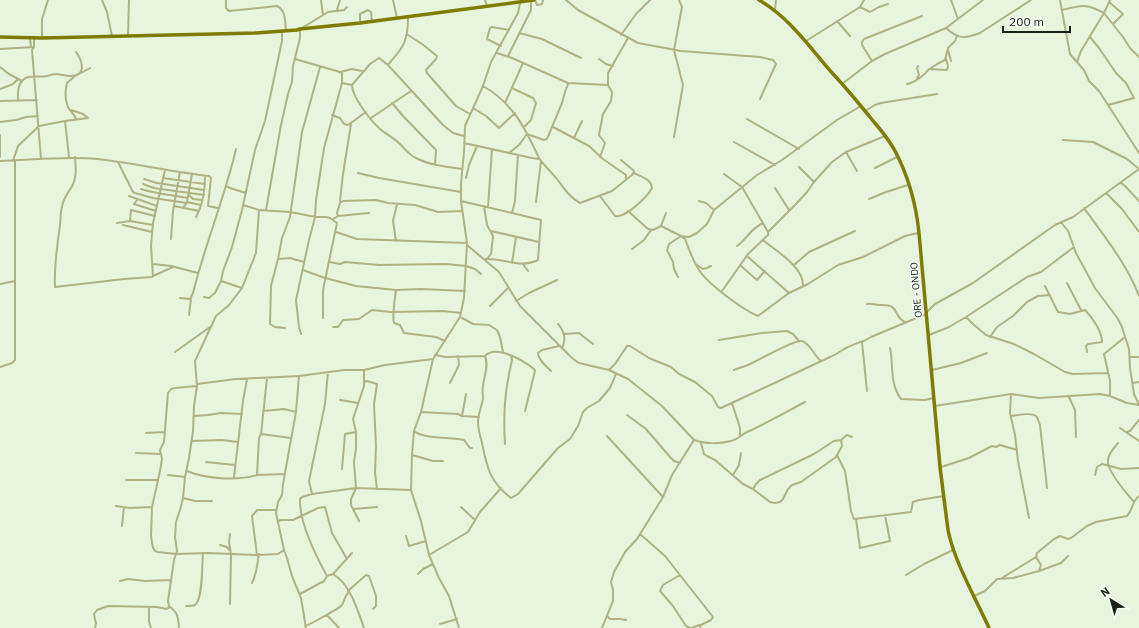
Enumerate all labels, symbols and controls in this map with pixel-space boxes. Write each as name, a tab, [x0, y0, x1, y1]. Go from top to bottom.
scale bar	[1003, 8, 1070, 34]
text: 200 m	[1009, 14, 1044, 29]
street label: ORE - ONDO	[907, 262, 925, 318]
north arrow	[1091, 580, 1131, 620]
text: N	[1098, 584, 1112, 600]

